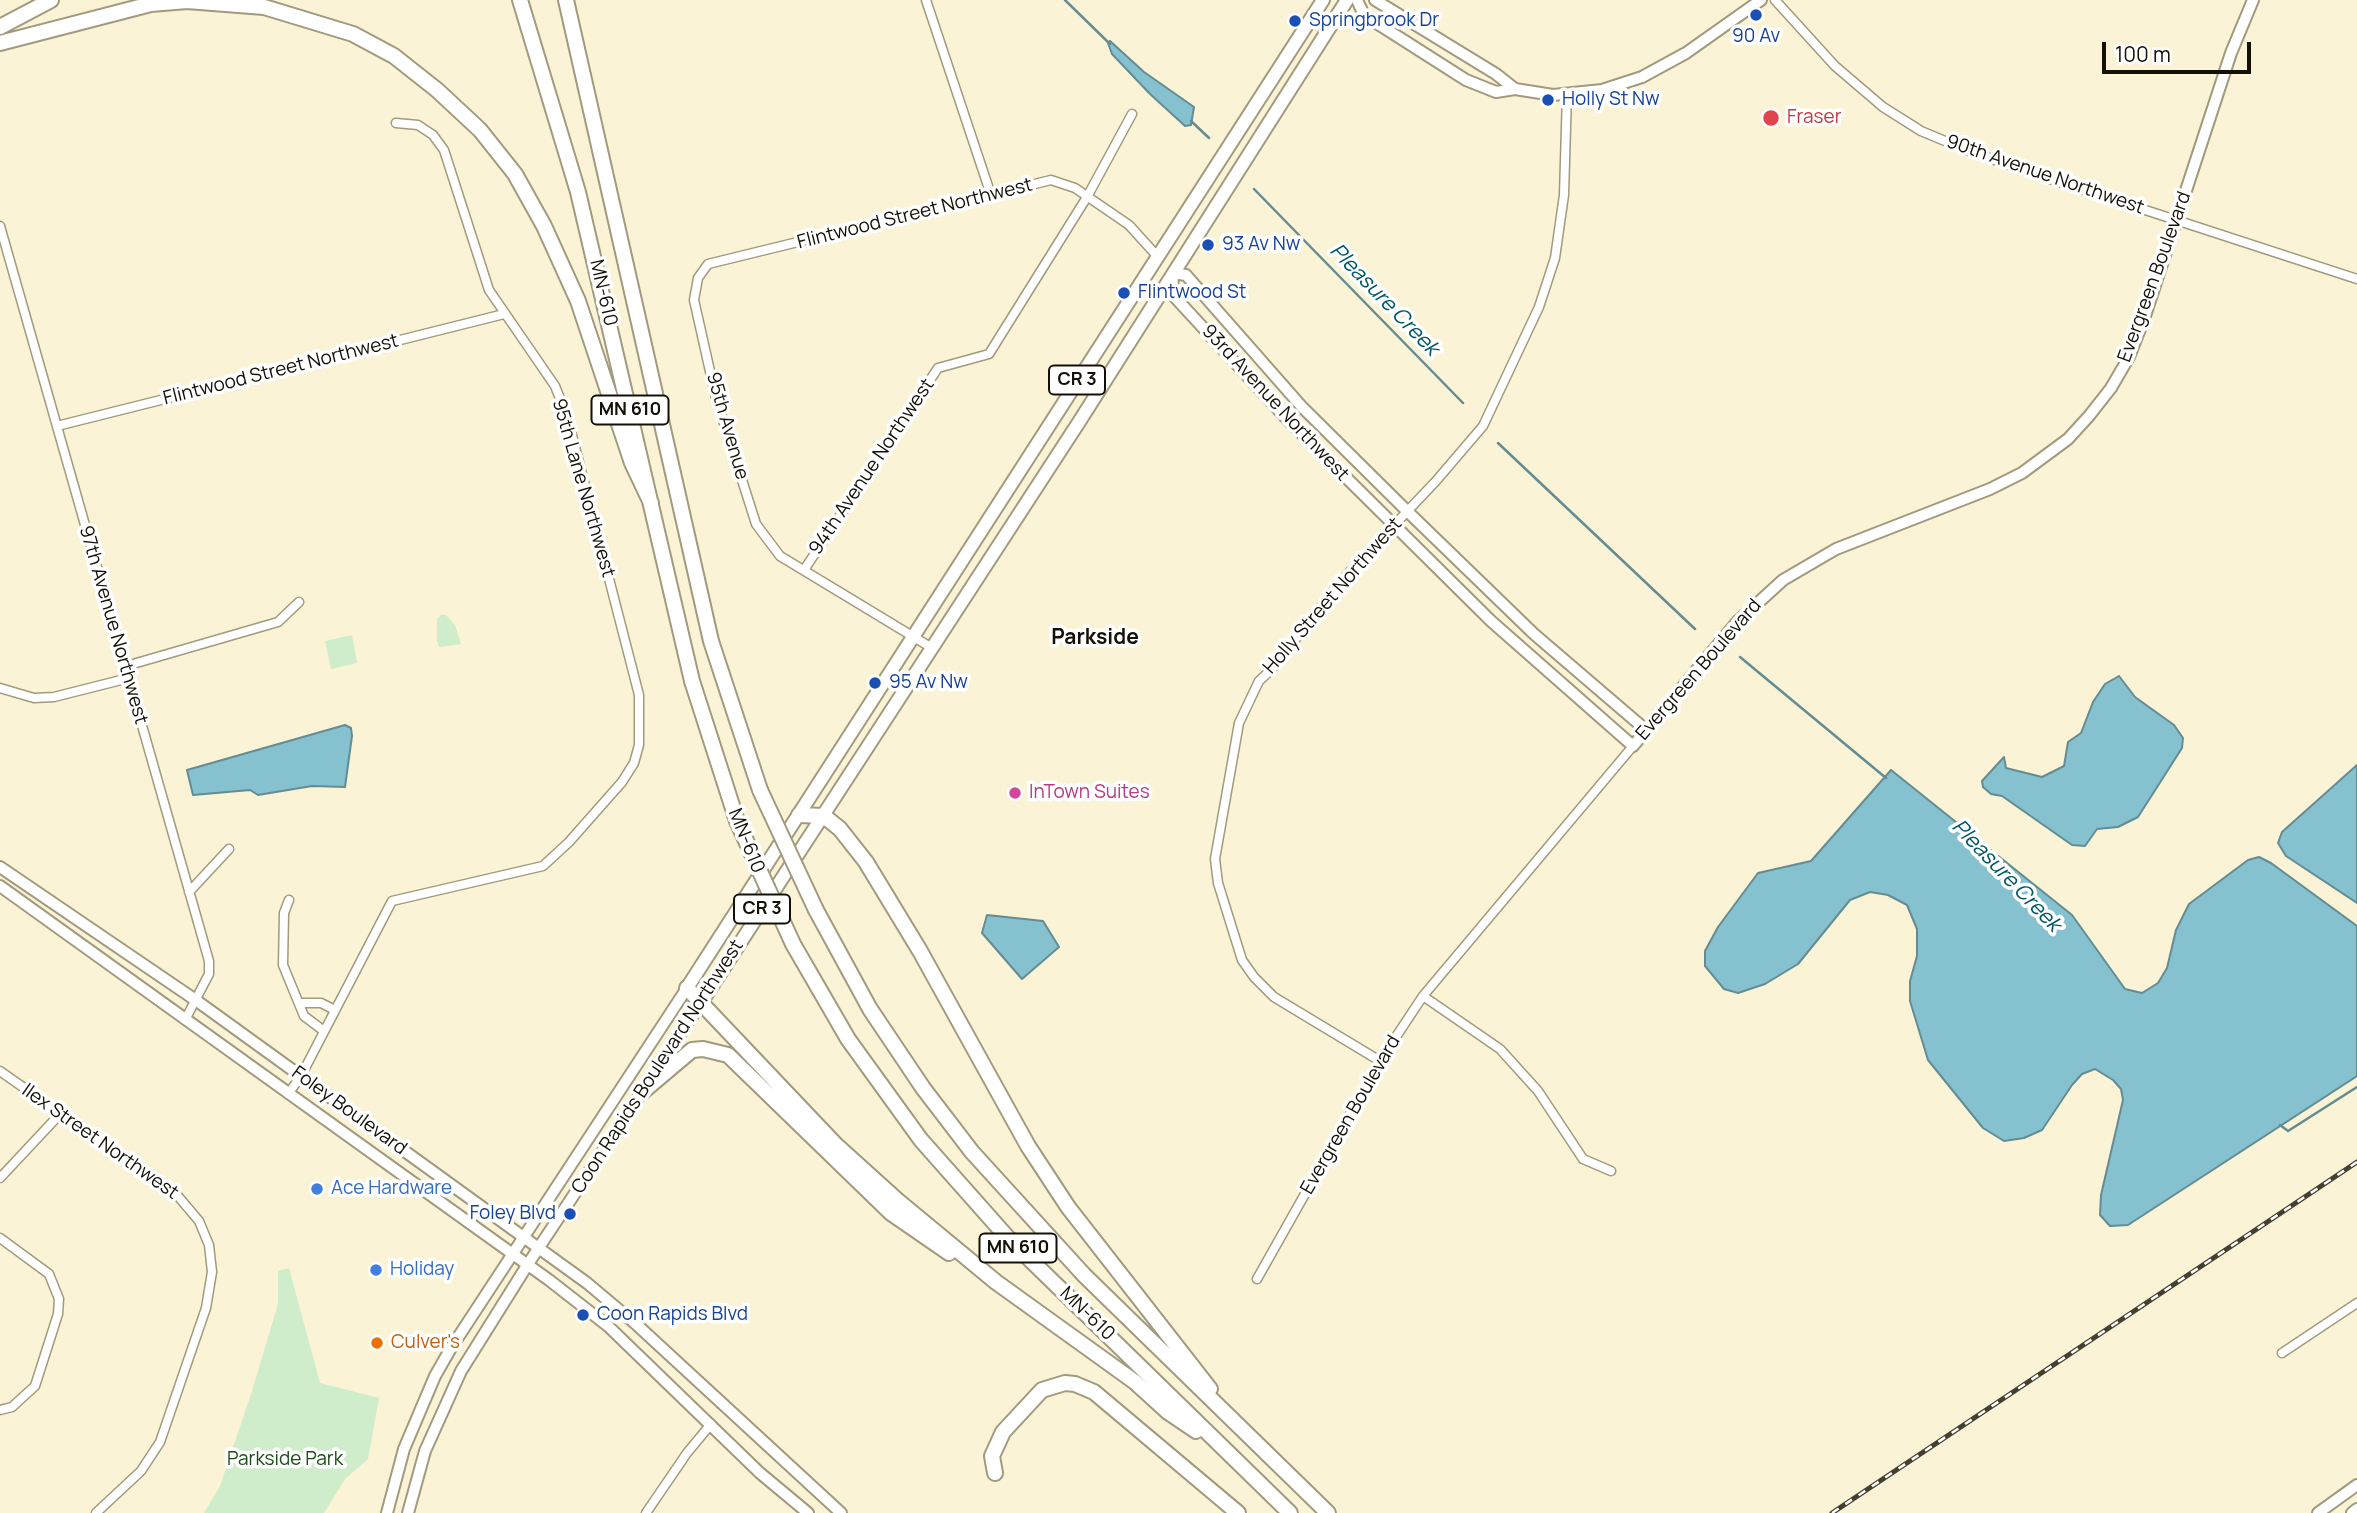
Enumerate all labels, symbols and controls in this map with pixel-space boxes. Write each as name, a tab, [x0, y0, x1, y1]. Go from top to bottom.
marker: 90 Av	[1748, 7, 1764, 23]
place label: Springbrook Dr	[1309, 10, 1439, 32]
marker: Springbrook Dr	[1287, 13, 1303, 29]
place label: 90 Av	[1732, 26, 1780, 48]
scale bar	[2105, 28, 2254, 72]
text: 100 m	[2115, 40, 2171, 68]
place label: Holly St Nw	[1562, 89, 1660, 111]
marker: Holly St Nw	[1540, 92, 1556, 108]
place label: Fraser	[1787, 107, 1842, 129]
marker: Fraser	[1761, 108, 1781, 128]
street label: 90th Avenue Northwest	[1943, 130, 2147, 220]
street label: Flintwood Street Northwest	[795, 174, 1035, 254]
street label: Evergreen Boulevard	[2114, 189, 2196, 365]
place label: 93 Av Nw	[1222, 234, 1300, 256]
marker: 93 Av Nw	[1200, 237, 1216, 253]
water label: Pleasure Creek	[1324, 239, 1444, 361]
street label: MN-610	[584, 258, 622, 328]
place label: Flintwood St	[1138, 282, 1246, 304]
marker: Flintwood St	[1116, 285, 1132, 301]
street label: 93rd Avenue Northwest	[1197, 320, 1353, 486]
street label: Flintwood Street Northwest	[161, 330, 401, 410]
road number: CR 3	[1049, 366, 1105, 394]
street label: 95th Avenue	[701, 370, 753, 482]
street label: 94th Avenue Northwest	[805, 375, 939, 559]
street label: 95th Lane Northwest	[547, 396, 619, 580]
road number: MN 610	[592, 396, 668, 424]
street label: Holly Street Northwest	[1259, 513, 1407, 679]
street label: 97th Avenue Northwest	[74, 523, 152, 727]
street label: Evergreen Boulevard	[1632, 595, 1766, 745]
district label: Parkside	[1051, 625, 1139, 651]
place label: 95 Av Nw	[889, 672, 968, 694]
marker: 95 Av Nw	[867, 675, 883, 691]
place label: InTown Suites	[1029, 782, 1150, 804]
marker: InTown Suites	[1007, 785, 1023, 801]
street label: MN-610	[723, 805, 769, 877]
water label: Pleasure Creek	[1946, 815, 2066, 937]
road number: CR 3	[734, 894, 790, 924]
street label: Coon Rapids Boulevard Northwest	[567, 936, 749, 1198]
street label: Evergreen Boulevard	[1296, 1032, 1406, 1198]
street label: Foley Boulevard	[287, 1062, 411, 1160]
street label: Ilex Street Northwest	[17, 1079, 183, 1205]
place label: Ace Hardware	[331, 1178, 452, 1200]
marker: Ace Hardware	[309, 1181, 325, 1197]
place label: Foley Blvd	[470, 1203, 556, 1225]
marker: Foley Blvd	[562, 1206, 578, 1222]
road number: MN 610	[979, 1233, 1056, 1262]
place label: Holiday	[390, 1259, 454, 1281]
marker: Holiday	[368, 1262, 384, 1278]
street label: MN-610	[1055, 1282, 1119, 1346]
place label: Coon Rapids Blvd	[597, 1304, 748, 1326]
marker: Coon Rapids Blvd	[575, 1307, 591, 1323]
place label: Culver's	[391, 1332, 460, 1354]
marker: Culver's	[369, 1335, 385, 1351]
park label: Parkside Park	[227, 1449, 343, 1471]

